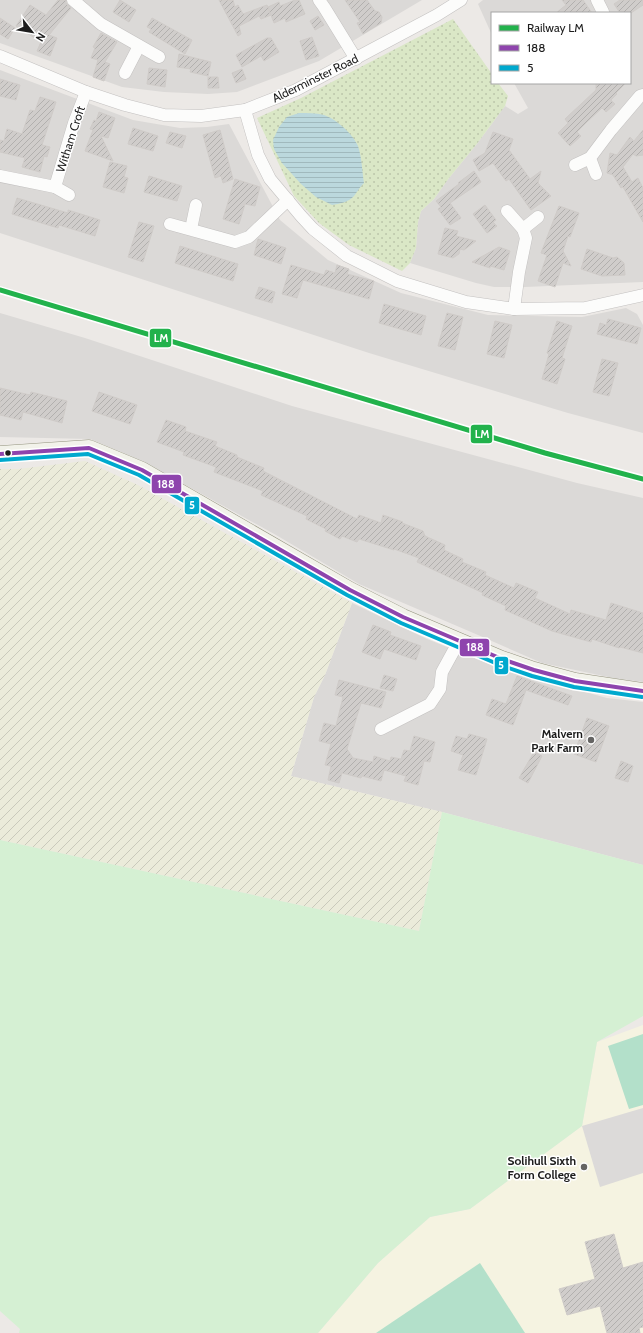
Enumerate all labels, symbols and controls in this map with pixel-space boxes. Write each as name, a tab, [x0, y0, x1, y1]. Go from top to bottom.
north arrow	[12, 12, 52, 52]
legend	[491, 12, 631, 84]
text: Railway LM	[527, 20, 584, 35]
text: N	[33, 30, 49, 44]
text: 188	[527, 40, 545, 55]
street label: Alderminster Road	[269, 51, 361, 105]
text: 5	[527, 60, 534, 75]
street label: Witham Croft	[52, 104, 88, 174]
line badge: LM	[149, 328, 172, 348]
text: LM	[154, 331, 168, 345]
line badge: LM	[470, 424, 493, 444]
text: LM	[475, 427, 489, 441]
unlabelled marker	[3, 448, 13, 458]
line badge: 188	[151, 474, 182, 494]
text: 188	[157, 477, 175, 491]
line badge: 5	[184, 496, 200, 515]
text: 5	[189, 498, 195, 512]
line badge: 188	[459, 638, 490, 657]
text: 188	[466, 640, 484, 654]
line badge: 5	[494, 656, 509, 675]
text: 5	[498, 658, 504, 672]
place label: Malvern Park Farm	[531, 726, 583, 755]
marker: Malvern Park Farm	[586, 735, 596, 745]
place label: Solihull Sixth Form College	[508, 1153, 576, 1182]
marker: Solihull Sixth Form College	[579, 1162, 589, 1172]

